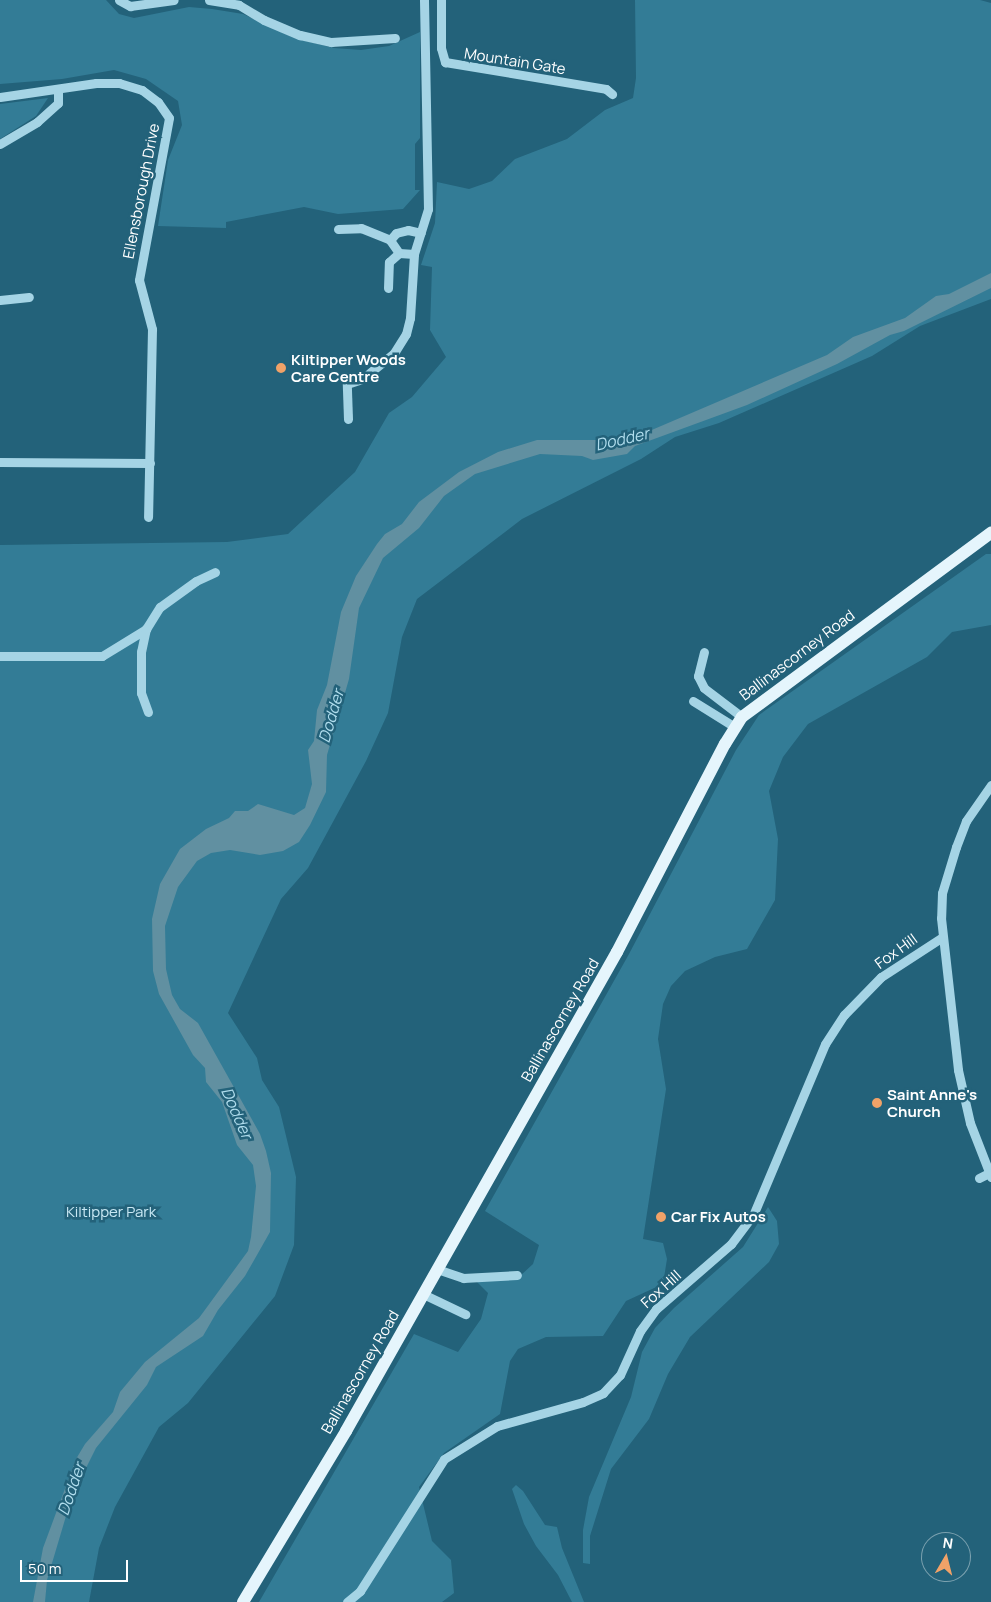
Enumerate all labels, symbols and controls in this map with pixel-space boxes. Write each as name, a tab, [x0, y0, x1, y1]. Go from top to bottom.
street label: Mountain Gate	[463, 44, 567, 78]
street label: Ellensborough Drive	[119, 122, 163, 260]
place label: Kiltipper Woods Care Centre	[291, 350, 406, 385]
marker: Kiltipper Woods Care Centre	[275, 362, 287, 374]
water label: Dodder	[593, 424, 651, 454]
street label: Ballinascorney Road	[736, 606, 858, 704]
water label: Dodder	[314, 687, 348, 745]
street label: Fox Hill	[871, 930, 921, 972]
street label: Ballinascorney Road	[517, 955, 603, 1085]
water label: Dodder	[217, 1084, 257, 1142]
place label: Saint Anne's Church	[887, 1085, 977, 1120]
marker: Saint Anne's Church	[871, 1097, 883, 1109]
park label: Kiltipper Park	[66, 1203, 156, 1221]
place label: Car Fix Autos	[671, 1208, 766, 1226]
marker: Car Fix Autos	[655, 1211, 667, 1223]
street label: Fox Hill	[637, 1266, 685, 1312]
street label: Ballinascorney Road	[317, 1307, 403, 1437]
water label: Dodder	[53, 1460, 89, 1518]
north arrow	[921, 1532, 971, 1582]
text: N	[942, 1533, 954, 1553]
scale bar	[22, 1550, 130, 1582]
text: 50 m	[28, 1558, 62, 1579]

